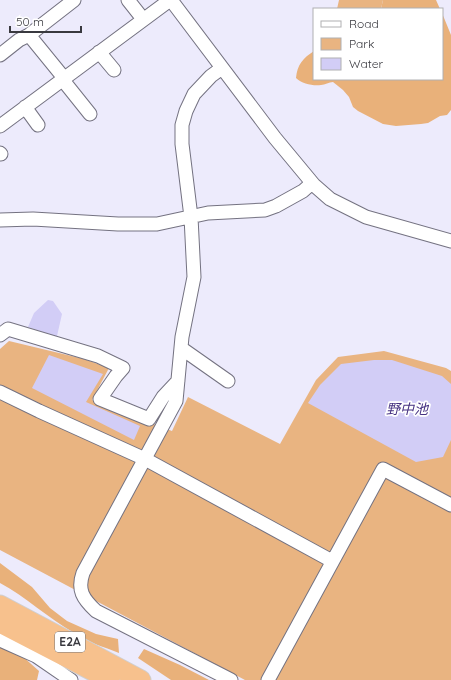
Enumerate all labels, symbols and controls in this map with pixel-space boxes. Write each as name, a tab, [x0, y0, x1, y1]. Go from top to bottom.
scale bar	[10, 8, 81, 34]
legend	[313, 8, 443, 80]
text: 50 m	[16, 14, 44, 29]
text: Road	[349, 16, 379, 31]
text: Park	[349, 36, 374, 51]
text: Water	[349, 56, 384, 71]
water label: 野中池	[386, 400, 430, 418]
road number: E2A	[55, 632, 85, 652]

